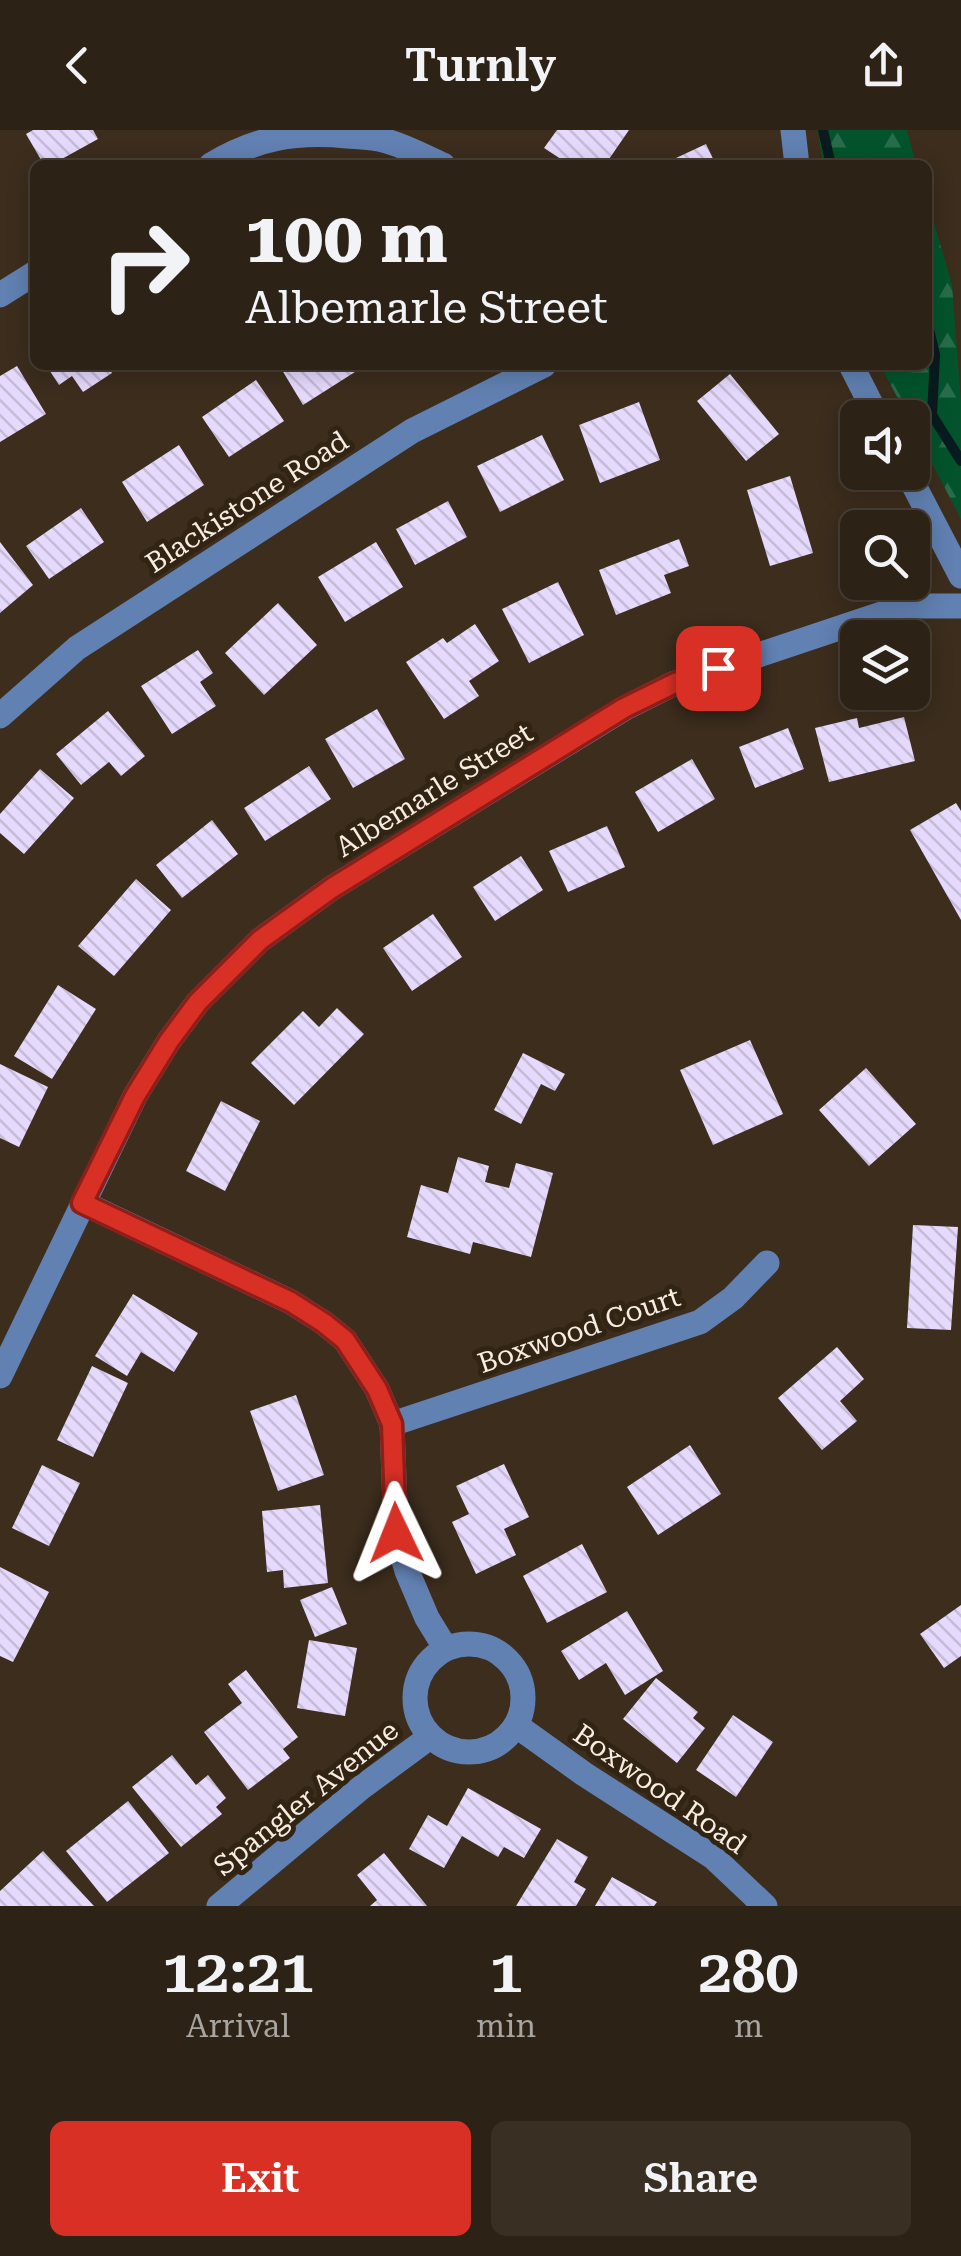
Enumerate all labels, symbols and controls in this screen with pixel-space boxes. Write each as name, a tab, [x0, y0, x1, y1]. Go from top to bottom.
icon: back	[50, 38, 105, 93]
icon: share	[856, 38, 911, 93]
text: Turnly	[405, 39, 556, 92]
text: 100 m	[245, 197, 448, 279]
icon: right	[80, 200, 210, 330]
text: Albemarle Street	[245, 281, 608, 334]
map controls	[840, 400, 930, 710]
button: sound	[840, 400, 930, 490]
street label: Blackistone Road	[140, 424, 354, 580]
button: search	[840, 510, 930, 600]
button: layers	[840, 620, 930, 710]
pin	[676, 626, 761, 711]
icon: arrive	[691, 641, 746, 696]
street label: Albemarle Street	[330, 716, 538, 864]
street label: Boxwood Court	[474, 1280, 684, 1380]
position arrow	[344, 1481, 448, 1585]
street label: Spangler Avenue	[207, 1714, 405, 1882]
street label: Boxwood Road	[567, 1717, 753, 1861]
text: 12:21	[162, 1936, 314, 2007]
text: 1	[489, 1936, 523, 2007]
text: 280	[698, 1936, 799, 2007]
text: Arrival	[186, 2007, 290, 2045]
text: min	[476, 2007, 536, 2045]
text: m	[734, 2007, 763, 2045]
button: Exit	[50, 2121, 471, 2236]
button: Share	[491, 2121, 911, 2236]

